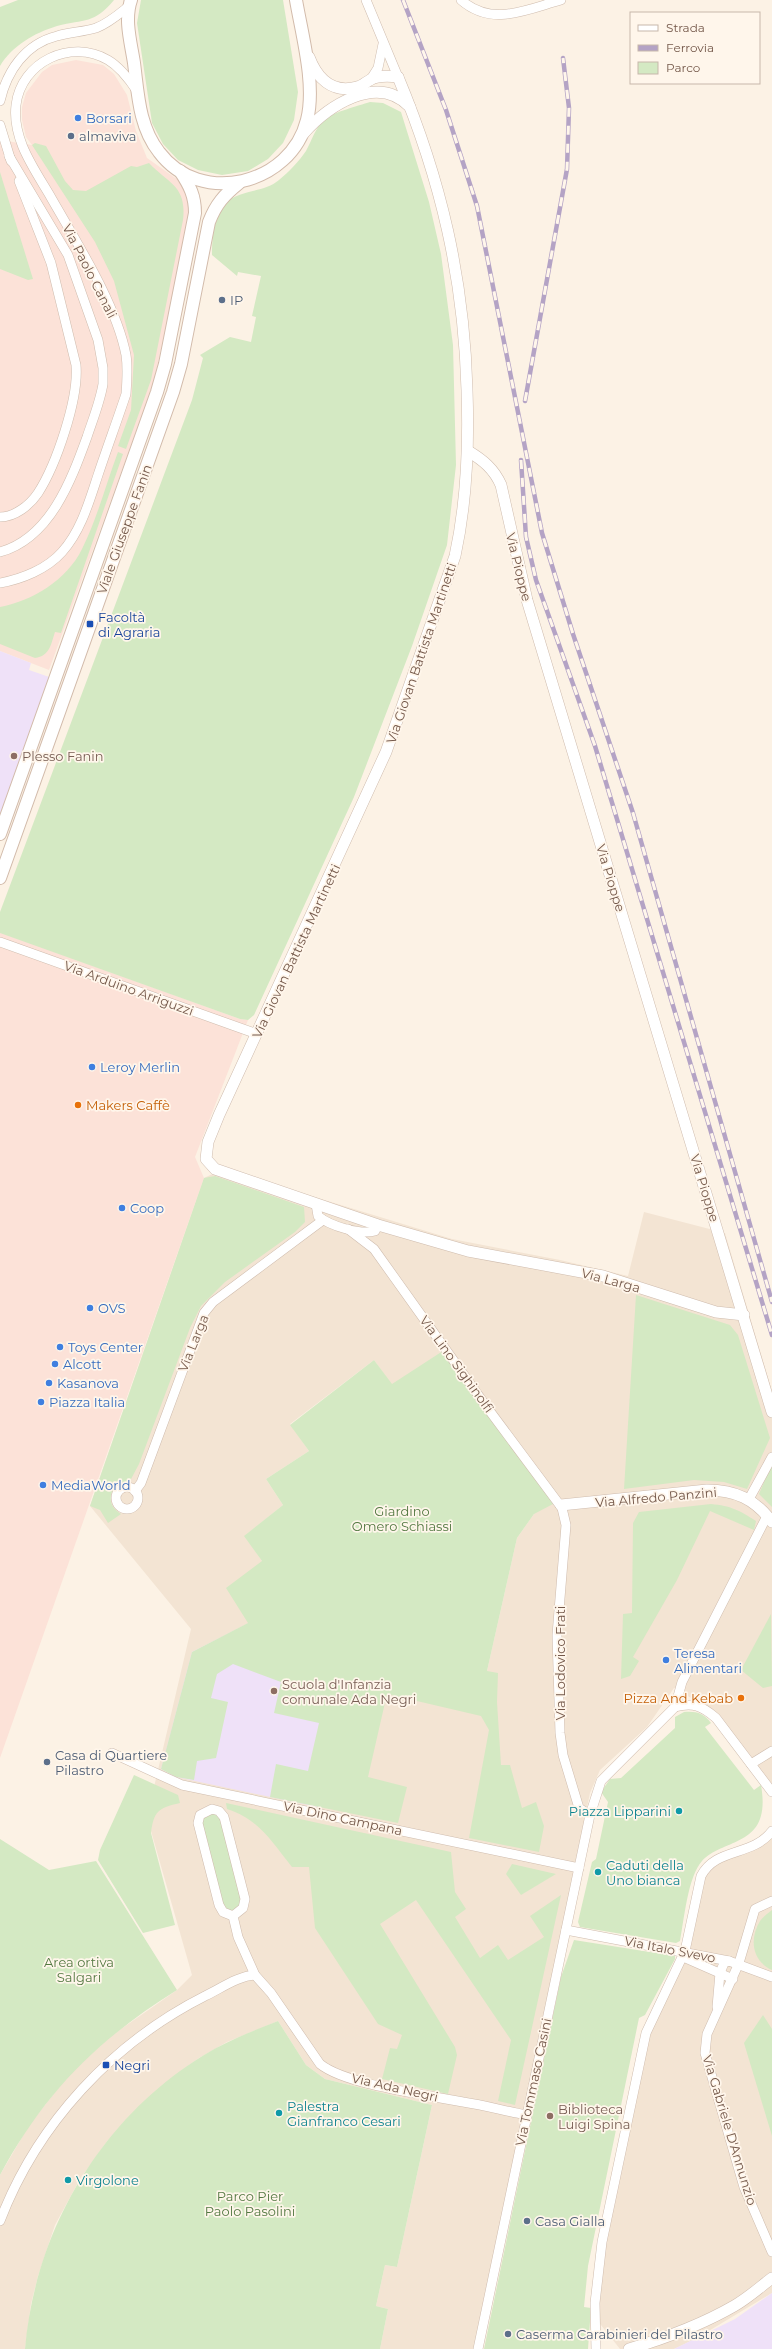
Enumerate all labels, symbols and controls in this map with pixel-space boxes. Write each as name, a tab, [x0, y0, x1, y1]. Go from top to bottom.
legend	[630, 12, 760, 84]
text: Strada	[666, 20, 705, 35]
text: Ferrovia	[666, 40, 714, 55]
text: Parco	[666, 60, 700, 75]
place label: Borsari	[86, 110, 132, 126]
marker: Borsari	[73, 113, 83, 123]
place label: almaviva	[79, 128, 137, 144]
marker: almaviva	[66, 131, 76, 141]
street label: Via Paolo Canali	[59, 221, 121, 321]
place label: IP	[230, 292, 243, 308]
marker: IP	[217, 295, 227, 305]
street label: Viale Giuseppe Fanin	[93, 462, 155, 596]
street label: Via Pioppe	[503, 531, 535, 603]
street label: Via Giovan Battista Martinetti	[382, 561, 460, 745]
place label: Facoltà di Agraria	[98, 609, 161, 640]
marker: Facoltà di Agraria	[85, 619, 95, 629]
place label: Plesso Fanin	[22, 748, 104, 764]
marker: Plesso Fanin	[9, 751, 19, 761]
street label: Via Pioppe	[593, 842, 629, 914]
street label: Via Giovan Battista Martinetti	[249, 861, 343, 1041]
street label: Via Arduino Arriguzzi	[62, 957, 196, 1019]
place label: Leroy Merlin	[100, 1059, 180, 1075]
marker: Leroy Merlin	[87, 1062, 97, 1072]
place label: Makers Caffè	[86, 1097, 170, 1113]
marker: Makers Caffè	[73, 1100, 83, 1110]
street label: Via Pioppe	[687, 1152, 723, 1224]
place label: Coop	[130, 1200, 164, 1216]
marker: Coop	[117, 1203, 127, 1213]
street label: Via Larga	[580, 1264, 642, 1296]
place label: OVS	[98, 1300, 126, 1316]
marker: OVS	[85, 1303, 95, 1313]
street label: Via Larga	[174, 1312, 212, 1374]
street label: Via Lino Sighinolfi	[416, 1312, 498, 1416]
place label: Toys Center	[68, 1339, 143, 1355]
marker: Toys Center	[55, 1342, 65, 1352]
place label: Alcott	[63, 1356, 102, 1372]
marker: Alcott	[50, 1359, 60, 1369]
place label: Kasanova	[57, 1375, 119, 1391]
marker: Kasanova	[44, 1378, 54, 1388]
place label: Piazza Italia	[49, 1394, 125, 1410]
marker: Piazza Italia	[36, 1397, 46, 1407]
place label: MediaWorld	[51, 1477, 131, 1493]
marker: MediaWorld	[38, 1480, 48, 1490]
street label: Via Alfredo Panzini	[595, 1484, 717, 1510]
park label: Giardino Omero Schiassi	[352, 1503, 452, 1534]
street label: Via Lodovico Frati	[552, 1606, 568, 1720]
place label: Teresa Alimentari	[674, 1645, 742, 1676]
marker: Teresa Alimentari	[661, 1655, 671, 1665]
place label: Scuola d'Infanzia comunale Ada Negri	[282, 1676, 416, 1707]
marker: Scuola d'Infanzia comunale Ada Negri	[269, 1686, 279, 1696]
place label: Pizza And Kebab	[623, 1690, 733, 1706]
marker: Pizza And Kebab	[736, 1693, 746, 1703]
place label: Casa di Quartiere Pilastro	[55, 1747, 167, 1778]
marker: Casa di Quartiere Pilastro	[42, 1757, 52, 1767]
street label: Via Dino Campana	[282, 1798, 404, 1838]
place label: Piazza Lipparini	[569, 1803, 671, 1819]
marker: Piazza Lipparini	[674, 1806, 684, 1816]
place label: Caduti della Uno bianca	[606, 1857, 684, 1888]
marker: Caduti della Uno bianca	[593, 1867, 603, 1877]
street label: Via Italo Svevo	[623, 1932, 717, 1966]
park label: Area ortiva Salgari	[44, 1954, 114, 1985]
street label: Via Tommaso Casini	[512, 2017, 554, 2147]
street label: Via Gabriele D'Annunzio	[699, 2053, 761, 2207]
place label: Negri	[114, 2057, 150, 2073]
marker: Negri	[101, 2060, 111, 2070]
street label: Via Ada Negri	[350, 2069, 440, 2105]
place label: Palestra Gianfranco Cesari	[287, 2098, 401, 2129]
place label: Biblioteca Luigi Spina	[558, 2101, 630, 2132]
marker: Palestra Gianfranco Cesari	[274, 2108, 284, 2118]
marker: Biblioteca Luigi Spina	[545, 2111, 555, 2121]
place label: Virgolone	[76, 2172, 139, 2188]
marker: Virgolone	[63, 2175, 73, 2185]
park label: Parco Pier Paolo Pasolini	[205, 2188, 295, 2219]
place label: Casa Gialla	[535, 2213, 605, 2229]
marker: Casa Gialla	[522, 2216, 532, 2226]
place label: Caserma Carabinieri del Pilastro	[516, 2326, 723, 2342]
marker: Caserma Carabinieri del Pilastro	[503, 2329, 513, 2339]

